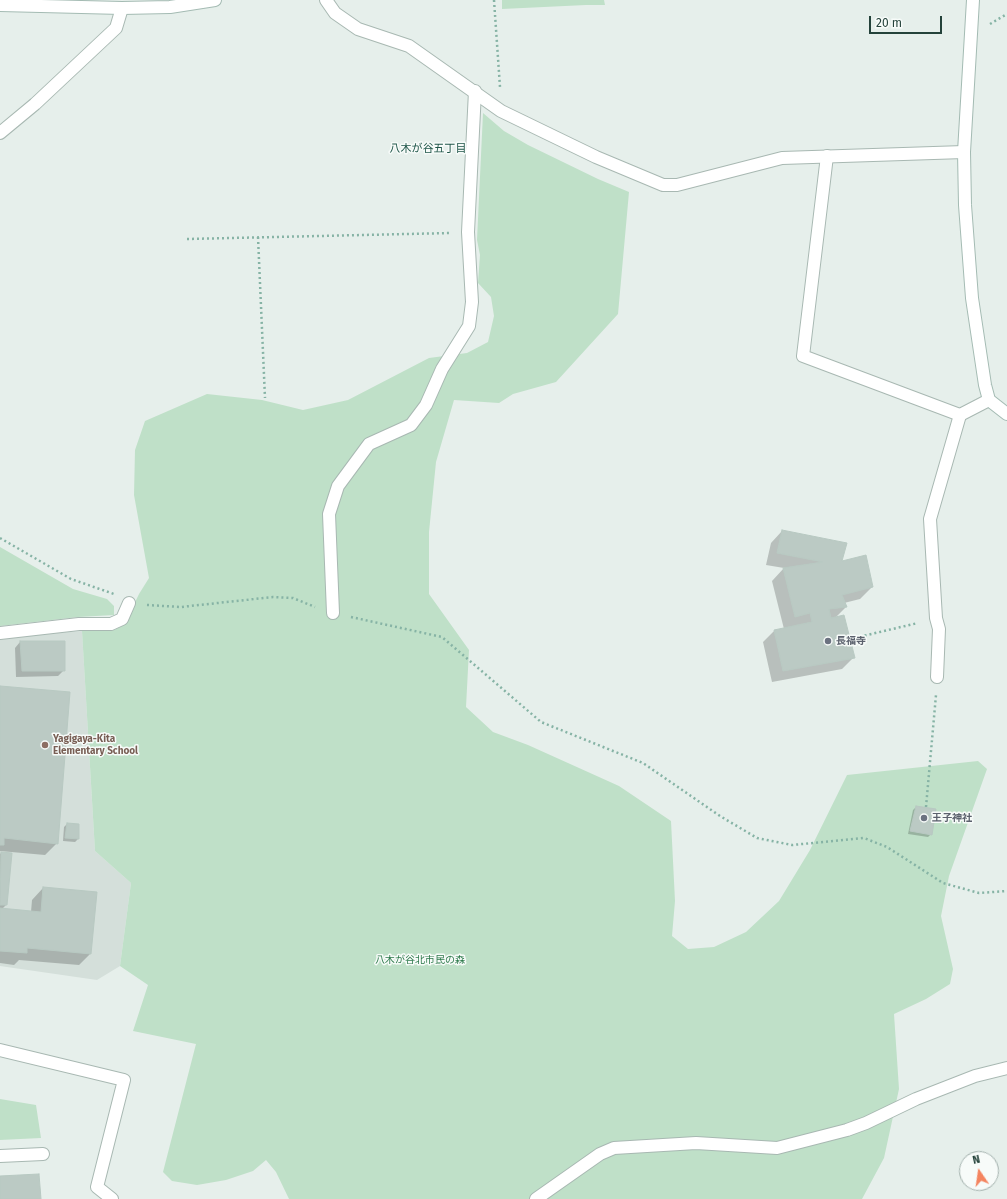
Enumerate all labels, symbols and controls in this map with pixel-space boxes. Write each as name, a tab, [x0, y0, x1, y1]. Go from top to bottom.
scale bar	[871, 8, 944, 34]
text: 20 m	[876, 16, 902, 30]
district label: 八木が谷五丁目	[390, 142, 466, 156]
place label: 長福寺	[836, 635, 866, 647]
marker: 長福寺	[823, 636, 833, 646]
place label: Yagigaya-Kita Elementary School	[53, 733, 138, 756]
marker: Yagigaya-Kita Elementary School	[40, 740, 50, 750]
place label: 王子神社	[932, 812, 972, 824]
marker: 王子神社	[919, 813, 929, 823]
park label: 八木が谷北市民の森	[375, 954, 465, 966]
north arrow	[959, 1151, 999, 1191]
text: N	[971, 1153, 981, 1167]

